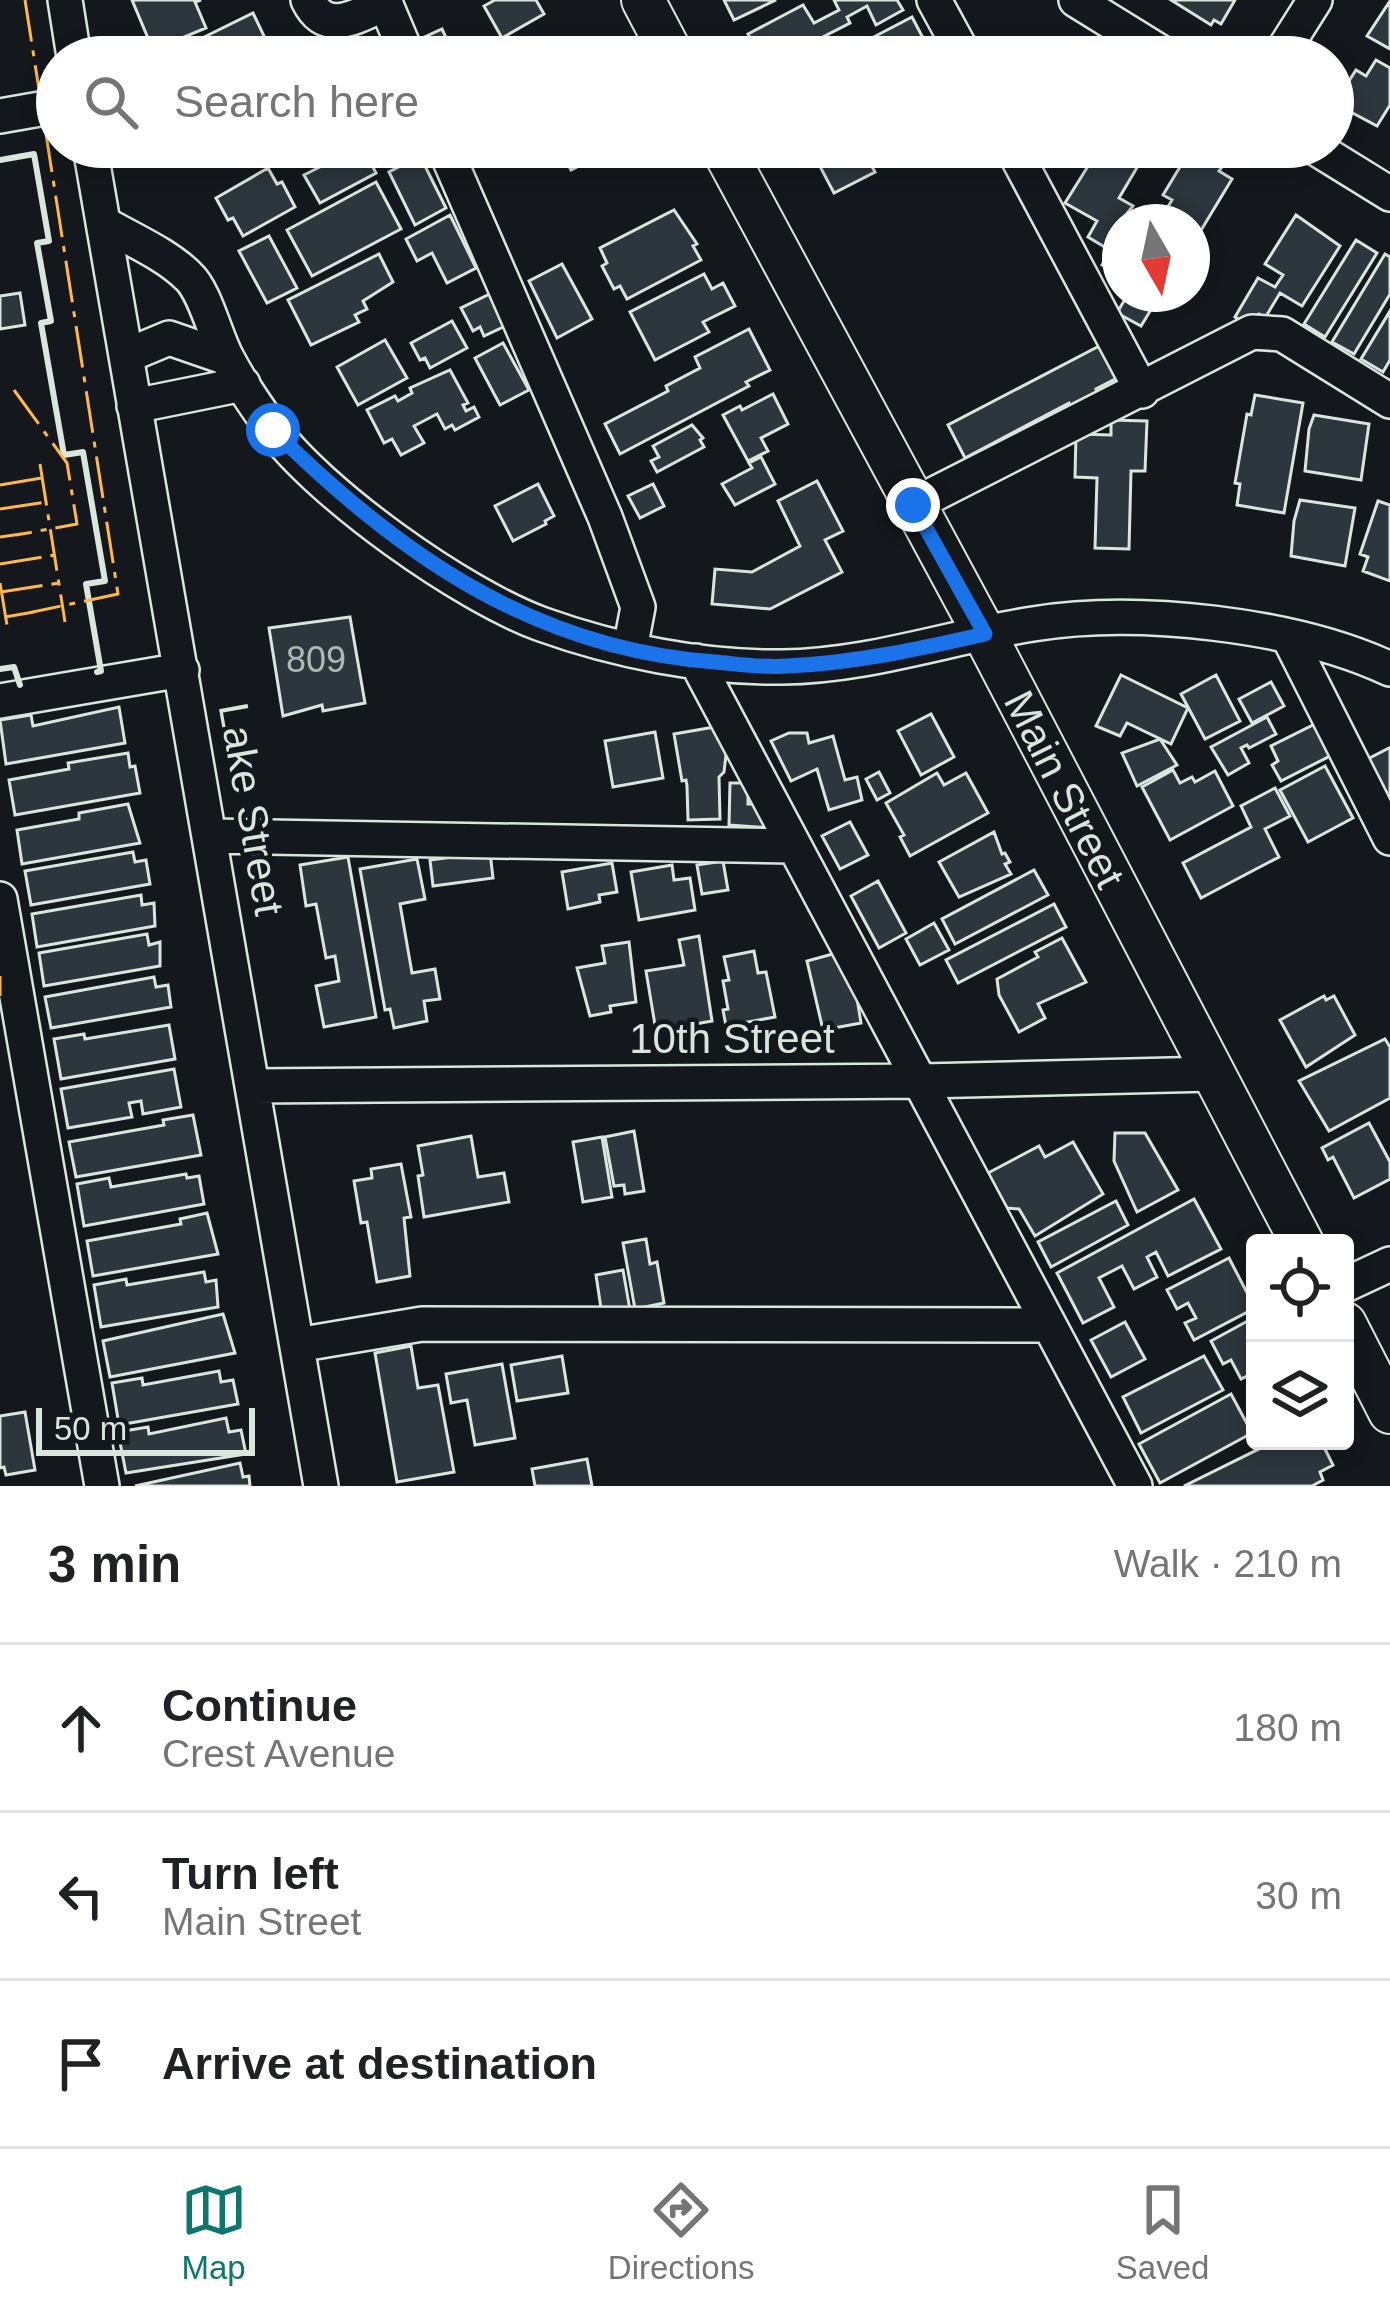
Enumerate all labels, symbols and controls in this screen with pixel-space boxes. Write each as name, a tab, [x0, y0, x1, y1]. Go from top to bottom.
search box	[36, 36, 1354, 168]
icon: search	[78, 69, 144, 135]
text: Search here	[174, 76, 419, 127]
north arrow	[1102, 204, 1210, 312]
route start	[246, 403, 300, 457]
route end	[886, 478, 940, 532]
house number: 809	[286, 639, 346, 680]
street label: Main Street	[995, 683, 1134, 896]
street label: Lake Street	[210, 699, 293, 919]
street label: 10th Street	[629, 1015, 835, 1062]
map controls	[1246, 1234, 1354, 1450]
button: locate	[1246, 1234, 1354, 1342]
button: layers	[1246, 1342, 1354, 1450]
scale bar	[36, 1402, 255, 1455]
text: 50 m	[54, 1410, 127, 1447]
text: 3 min	[48, 1536, 181, 1593]
text: Walk · 210 m	[1114, 1542, 1342, 1585]
text: Continue	[162, 1680, 357, 1731]
icon: ahead	[48, 1695, 114, 1761]
text: 180 m	[1234, 1706, 1342, 1749]
text: Crest Avenue	[162, 1732, 395, 1775]
text: Turn left	[162, 1848, 339, 1899]
icon: left	[48, 1863, 114, 1929]
text: 30 m	[1255, 1874, 1342, 1917]
text: Main Street	[162, 1900, 361, 1943]
icon: arrive	[48, 2031, 114, 2097]
text: Arrive at destination	[162, 2038, 597, 2089]
tab: Map	[181, 2177, 247, 2287]
tab: Directions	[608, 2177, 755, 2287]
tab: Saved	[1116, 2177, 1209, 2287]

